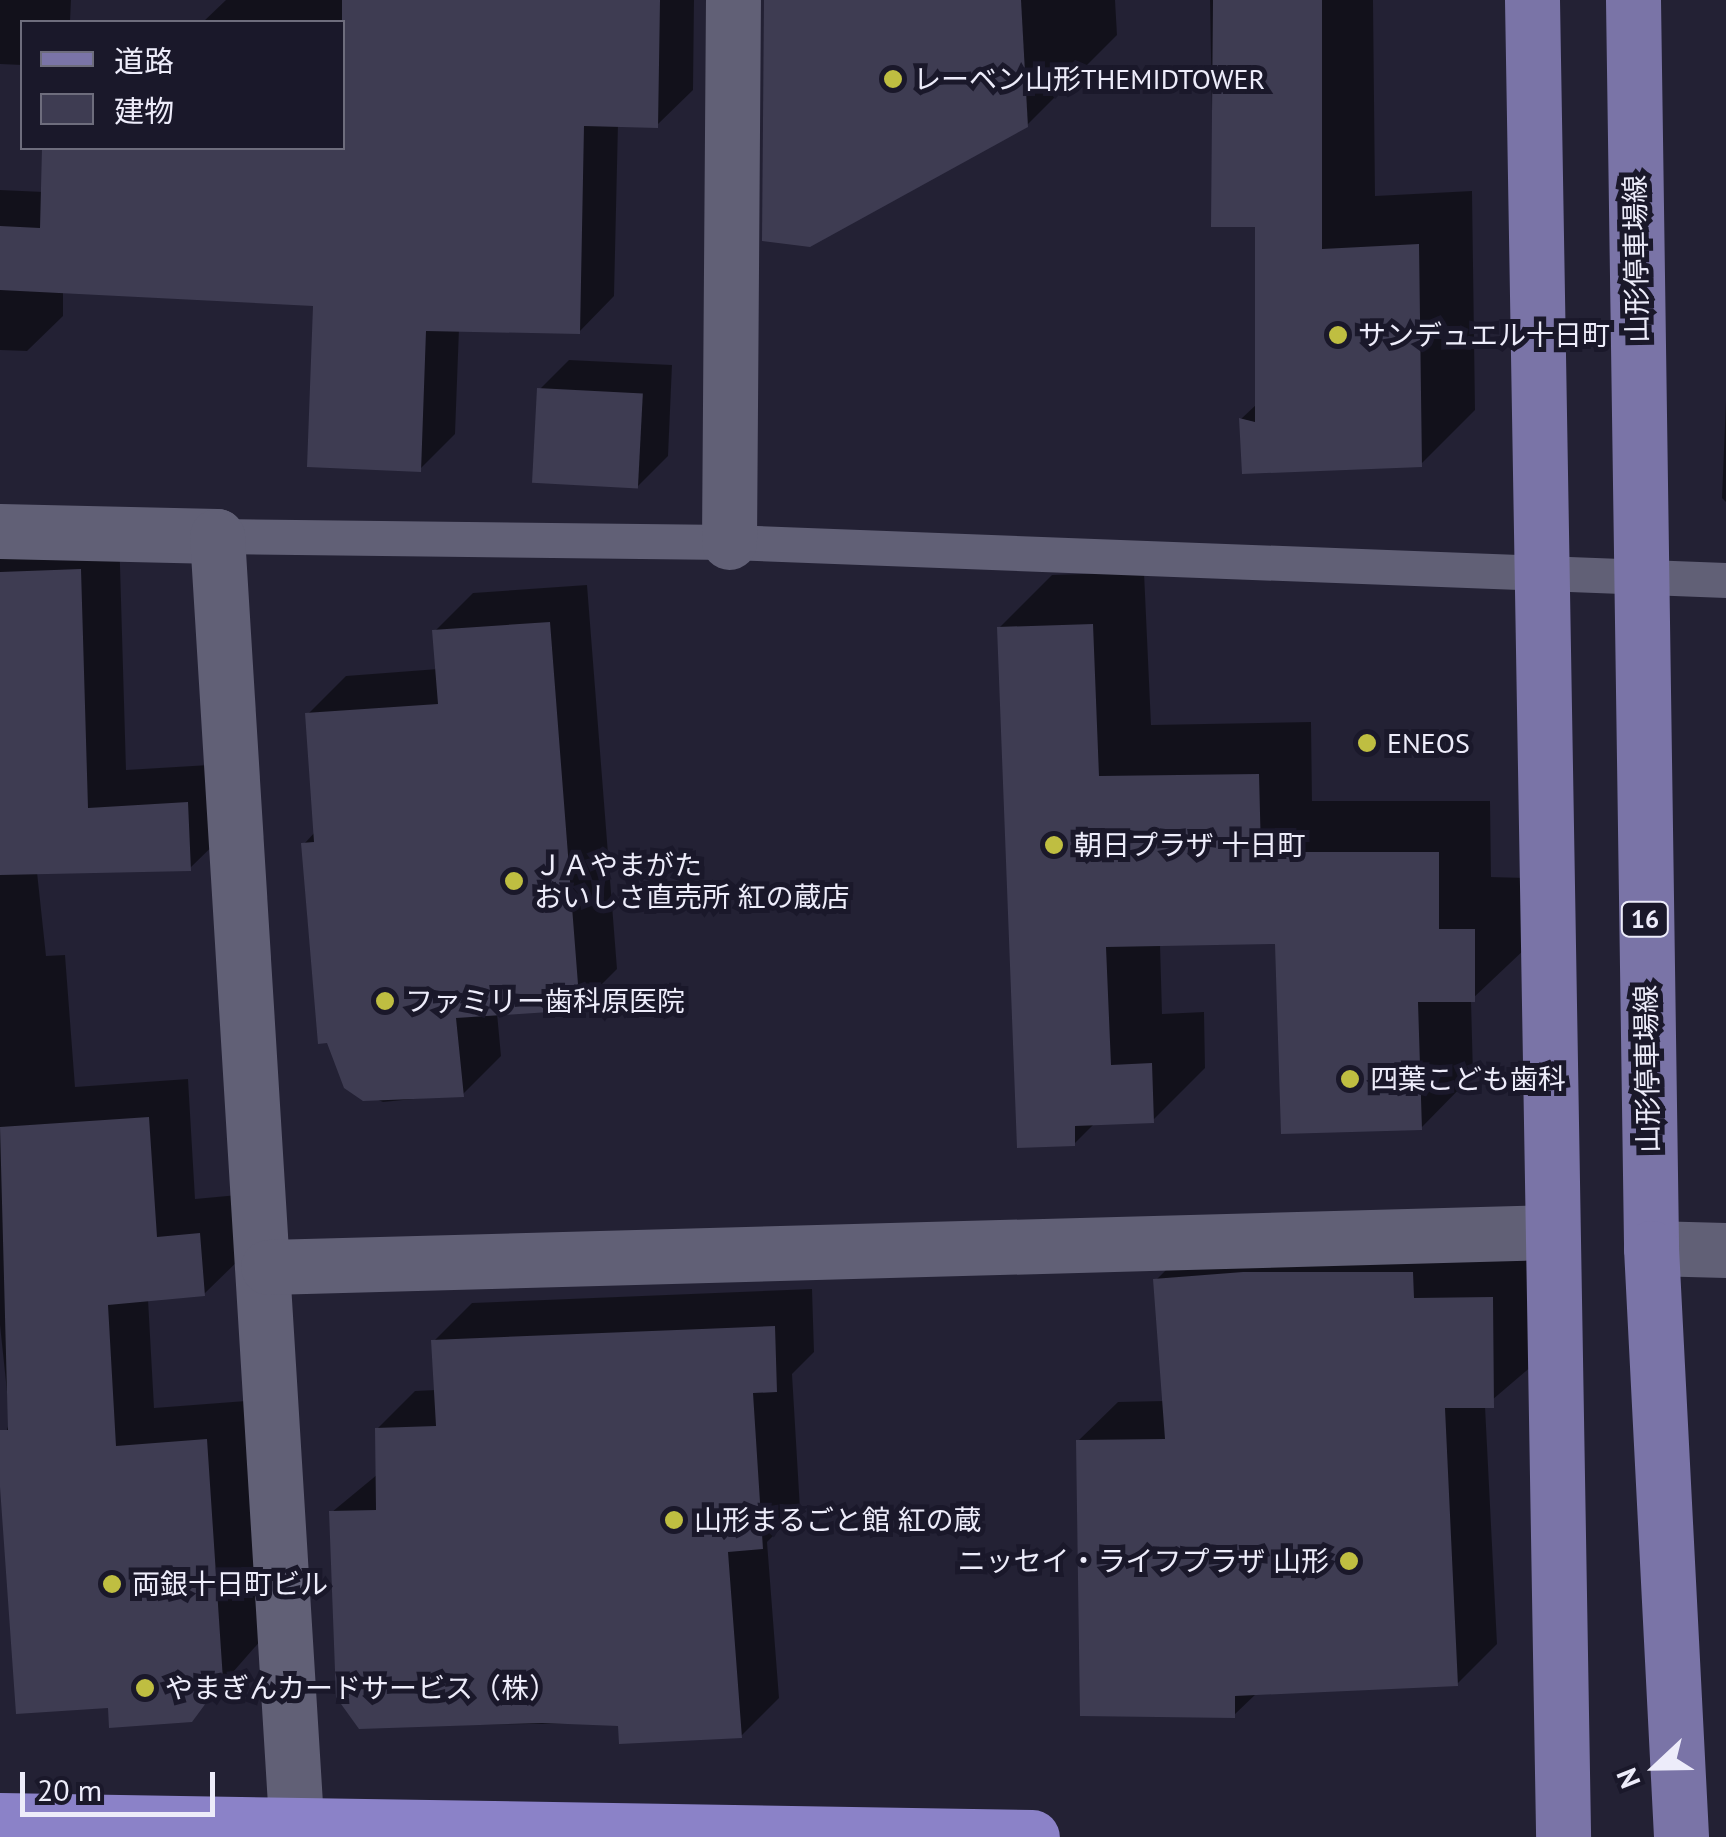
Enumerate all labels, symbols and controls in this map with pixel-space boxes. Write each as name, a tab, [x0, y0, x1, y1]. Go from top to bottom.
legend	[20, 20, 345, 150]
text: 道路	[114, 41, 174, 80]
place label: レーベン山形THEMIDTOWER	[913, 62, 1265, 96]
marker: レーベン山形THEMIDTOWER	[882, 68, 904, 90]
text: 建物	[114, 91, 174, 130]
street label: 山形停車場線	[1618, 175, 1654, 343]
place label: サンデュエル十日町	[1358, 318, 1610, 352]
marker: サンデュエル十日町	[1327, 324, 1349, 346]
place label: ENEOS	[1387, 726, 1470, 760]
marker: ENEOS	[1356, 732, 1378, 754]
place label: 朝日プラザ 十日町	[1074, 828, 1305, 862]
marker: 朝日プラザ 十日町	[1043, 834, 1065, 856]
place label: ＪＡやまがた おいしさ直売所 紅の蔵店	[534, 848, 849, 914]
marker: ＪＡやまがた おいしさ直売所 紅の蔵店	[503, 870, 525, 892]
road number: 16	[1620, 899, 1670, 939]
place label: ファミリー歯科原医院	[405, 984, 685, 1018]
street label: 山形停車場線	[1629, 985, 1665, 1153]
marker: ファミリー歯科原医院	[374, 990, 396, 1012]
place label: 四葉こども歯科	[1370, 1062, 1566, 1096]
marker: 四葉こども歯科	[1339, 1068, 1361, 1090]
place label: 山形まるごと館 紅の蔵	[694, 1503, 981, 1537]
marker: 山形まるごと館 紅の蔵	[663, 1509, 685, 1531]
place label: ニッセイ・ライフプラザ 山形	[958, 1544, 1329, 1578]
marker: ニッセイ・ライフプラザ 山形	[1338, 1550, 1360, 1572]
place label: 両銀十日町ビル	[132, 1567, 328, 1601]
marker: 両銀十日町ビル	[101, 1573, 123, 1595]
place label: やまぎんカードサービス（株）	[165, 1671, 557, 1705]
marker: やまぎんカードサービス（株）	[134, 1677, 156, 1699]
north arrow	[1606, 1717, 1706, 1817]
scale bar	[25, 1752, 220, 1814]
text: N	[1607, 1763, 1648, 1794]
text: 20 m	[37, 1770, 102, 1809]

